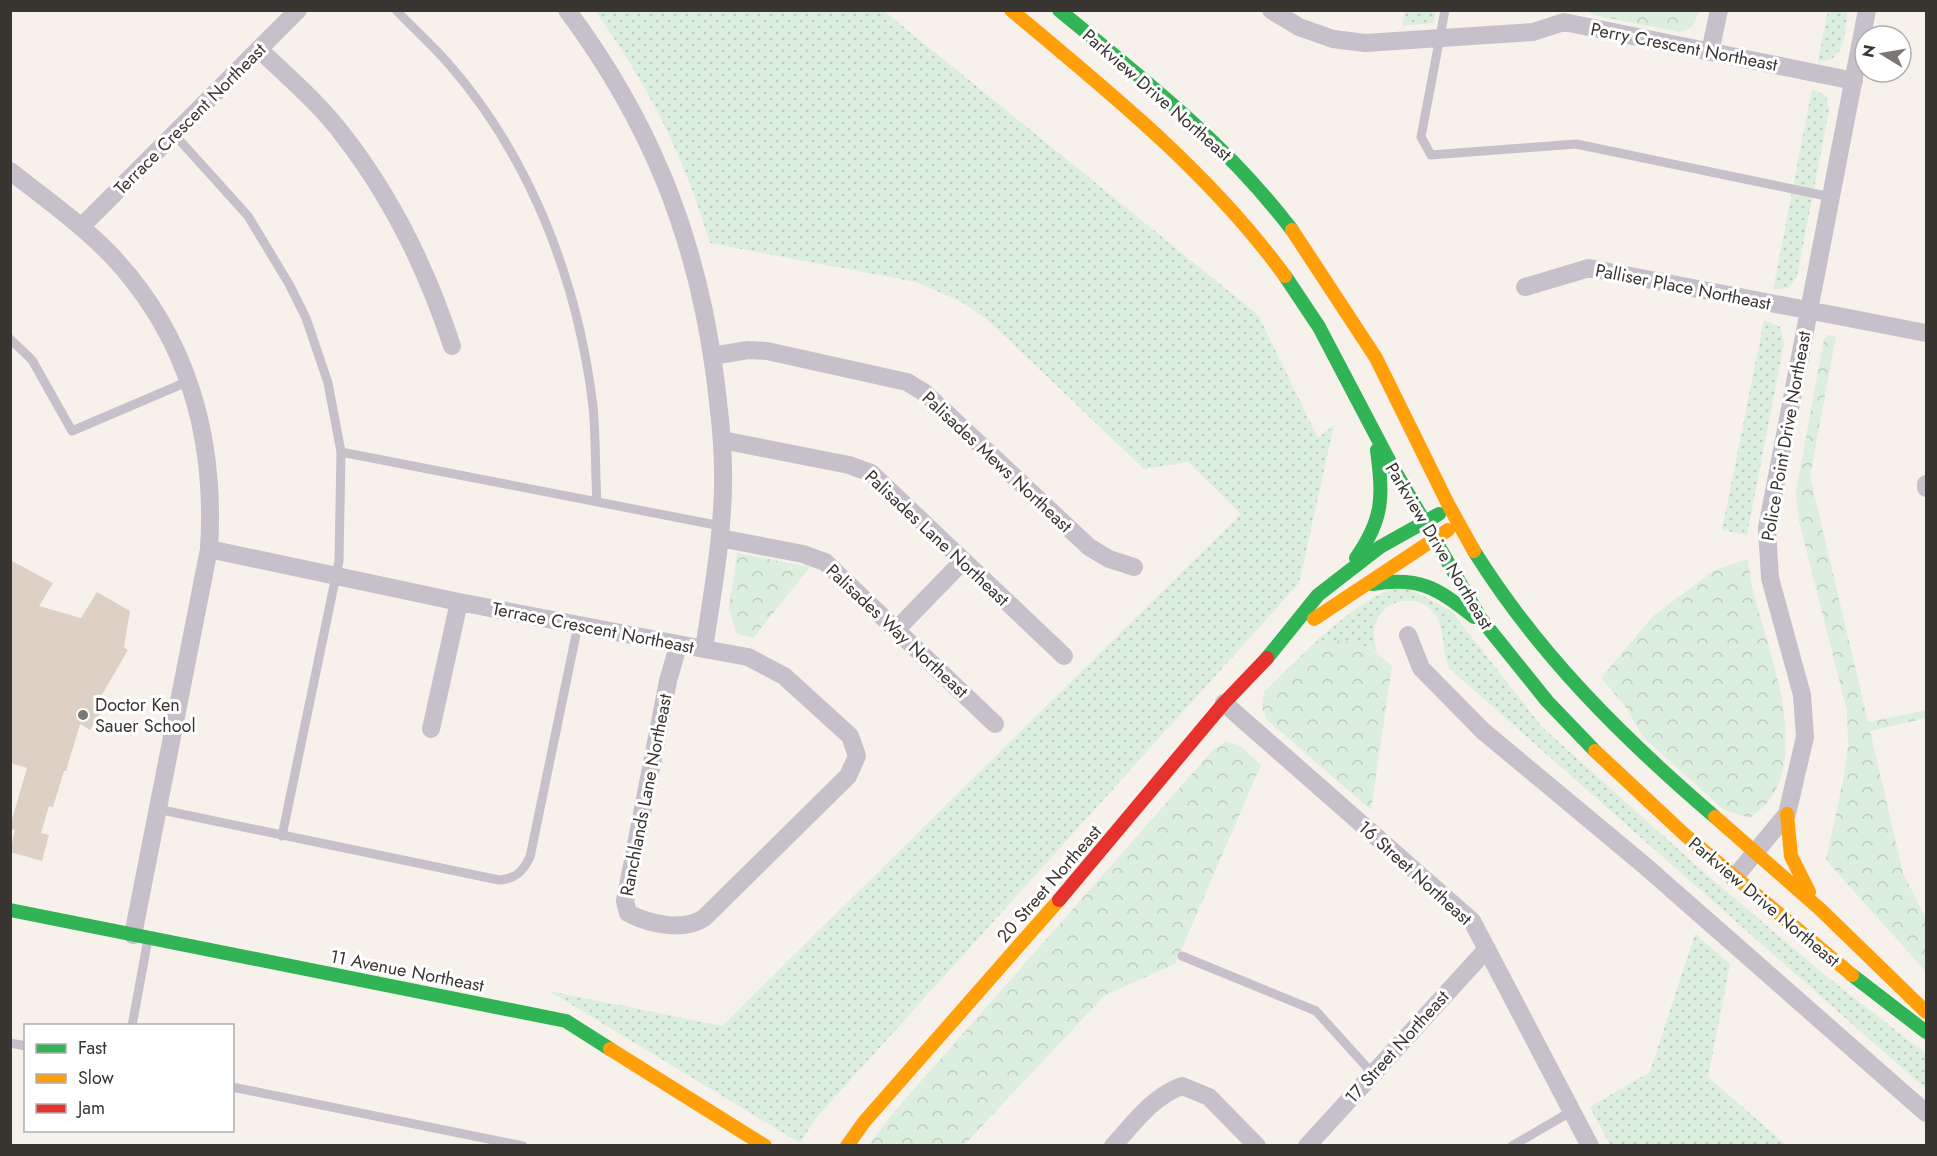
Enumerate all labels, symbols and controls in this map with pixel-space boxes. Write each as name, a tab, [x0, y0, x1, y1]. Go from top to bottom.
street label: Perry Crescent Northeast	[1588, 16, 1780, 78]
street label: Parkview Drive Northeast	[1077, 23, 1238, 168]
north arrow	[1853, 24, 1913, 84]
street label: Terrace Crescent Northeast	[108, 37, 272, 201]
text: N	[1856, 43, 1881, 60]
street label: Palliser Place Northeast	[1593, 257, 1774, 317]
street label: Police Point Drive Northeast	[1755, 328, 1817, 543]
street label: Palisades Mews Northeast	[916, 385, 1078, 539]
street label: Parkview Drive Northeast	[1379, 458, 1499, 635]
street label: Palisades Lane Northeast	[859, 464, 1015, 612]
street label: Palisades Way Northeast	[820, 558, 974, 704]
street label: Terrace Crescent Northeast	[490, 596, 697, 660]
street label: Ranchlands Lane Northeast	[614, 691, 678, 898]
place label: Doctor Ken Sauer School	[95, 692, 196, 739]
marker: Doctor Ken Sauer School	[76, 708, 90, 722]
street label: 16 Street Northeast	[1352, 815, 1478, 932]
street label: 20 Street Northeast	[991, 819, 1108, 948]
street label: Parkview Drive Northeast	[1683, 831, 1846, 974]
street label: 11 Avenue Northeast	[328, 943, 487, 999]
street label: 17 Street Northeast	[1339, 984, 1455, 1109]
legend	[24, 1024, 234, 1132]
text: Fast	[78, 1035, 107, 1061]
text: Slow	[78, 1065, 115, 1091]
text: Jam	[76, 1095, 105, 1121]

